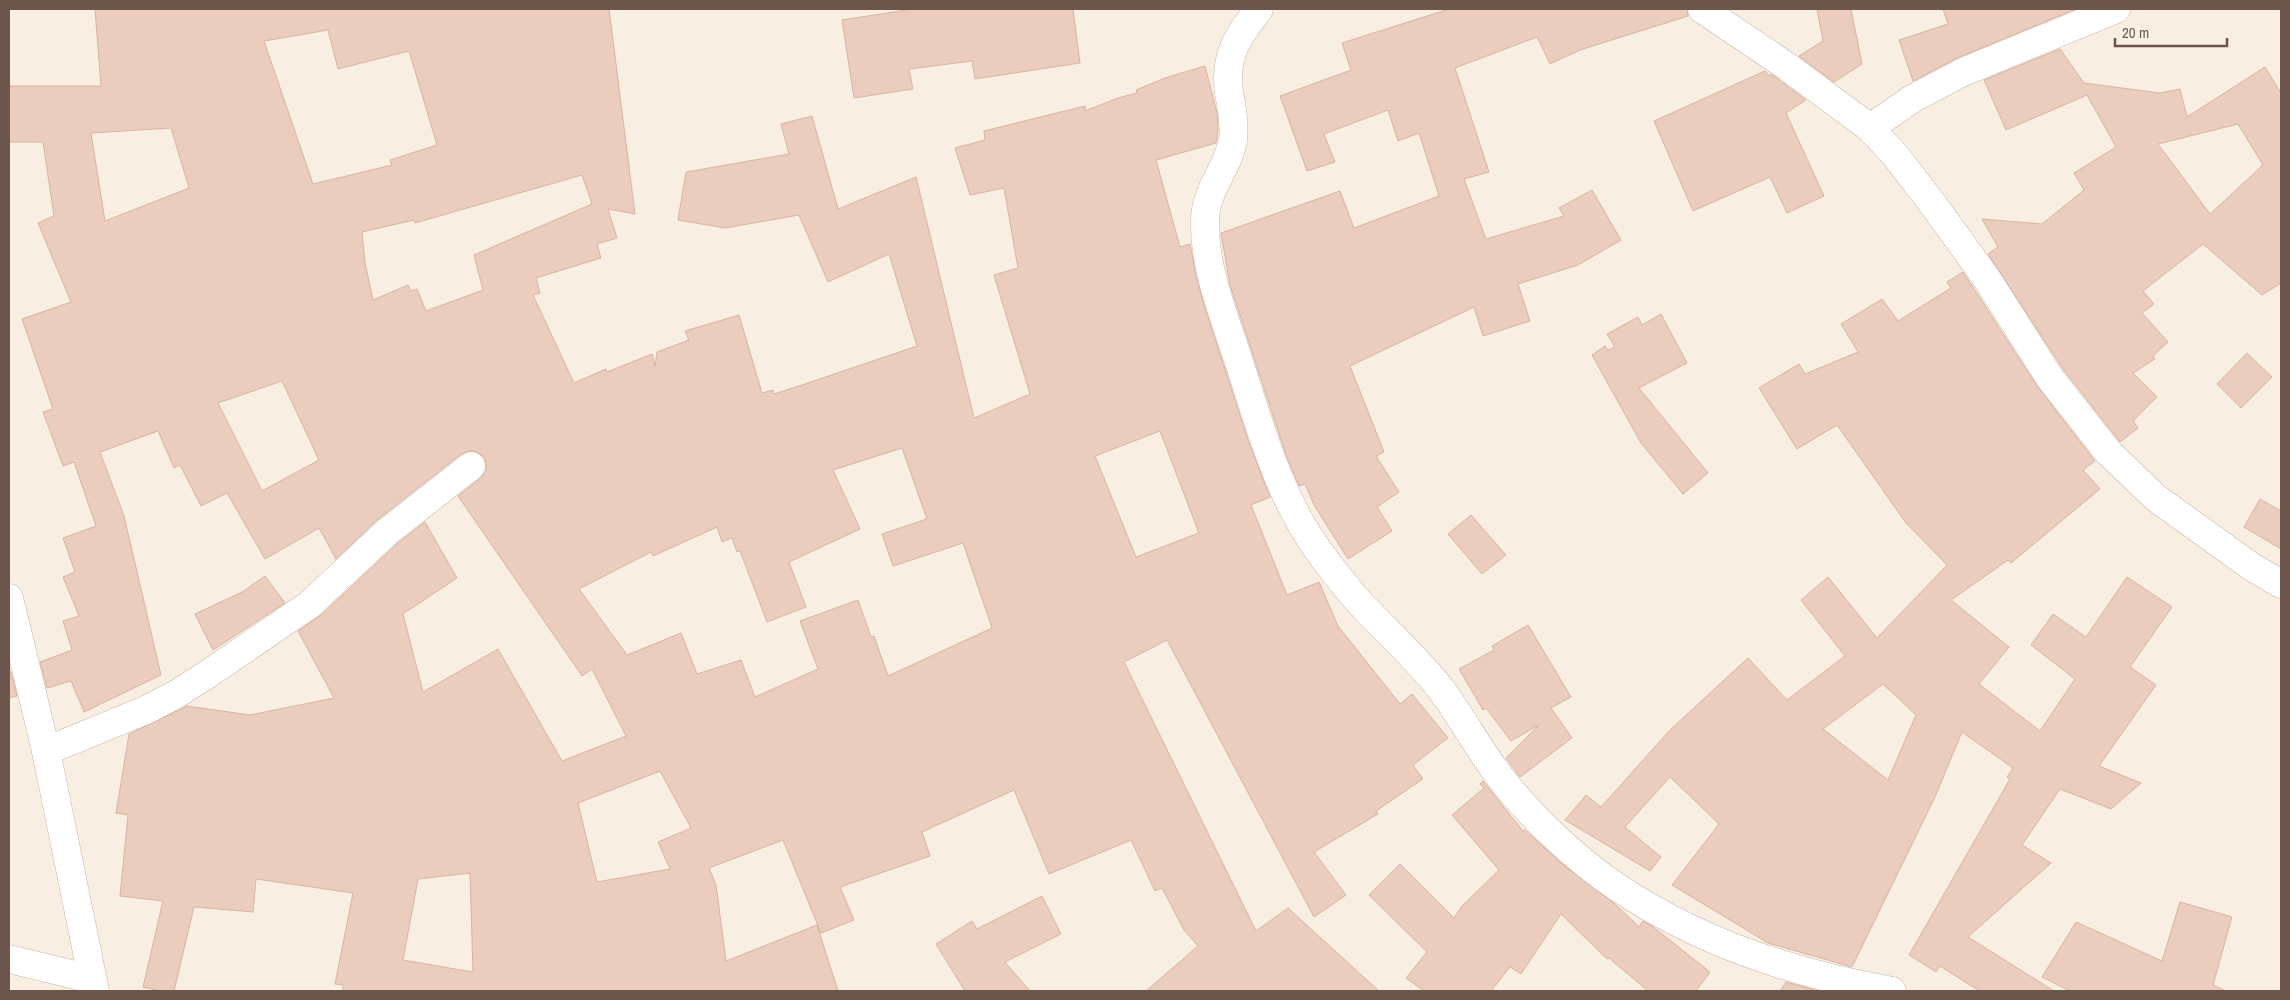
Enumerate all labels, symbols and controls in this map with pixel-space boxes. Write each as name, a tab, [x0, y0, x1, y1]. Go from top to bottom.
scale bar	[2115, 15, 2228, 47]
text: 20 m	[2122, 22, 2149, 43]

